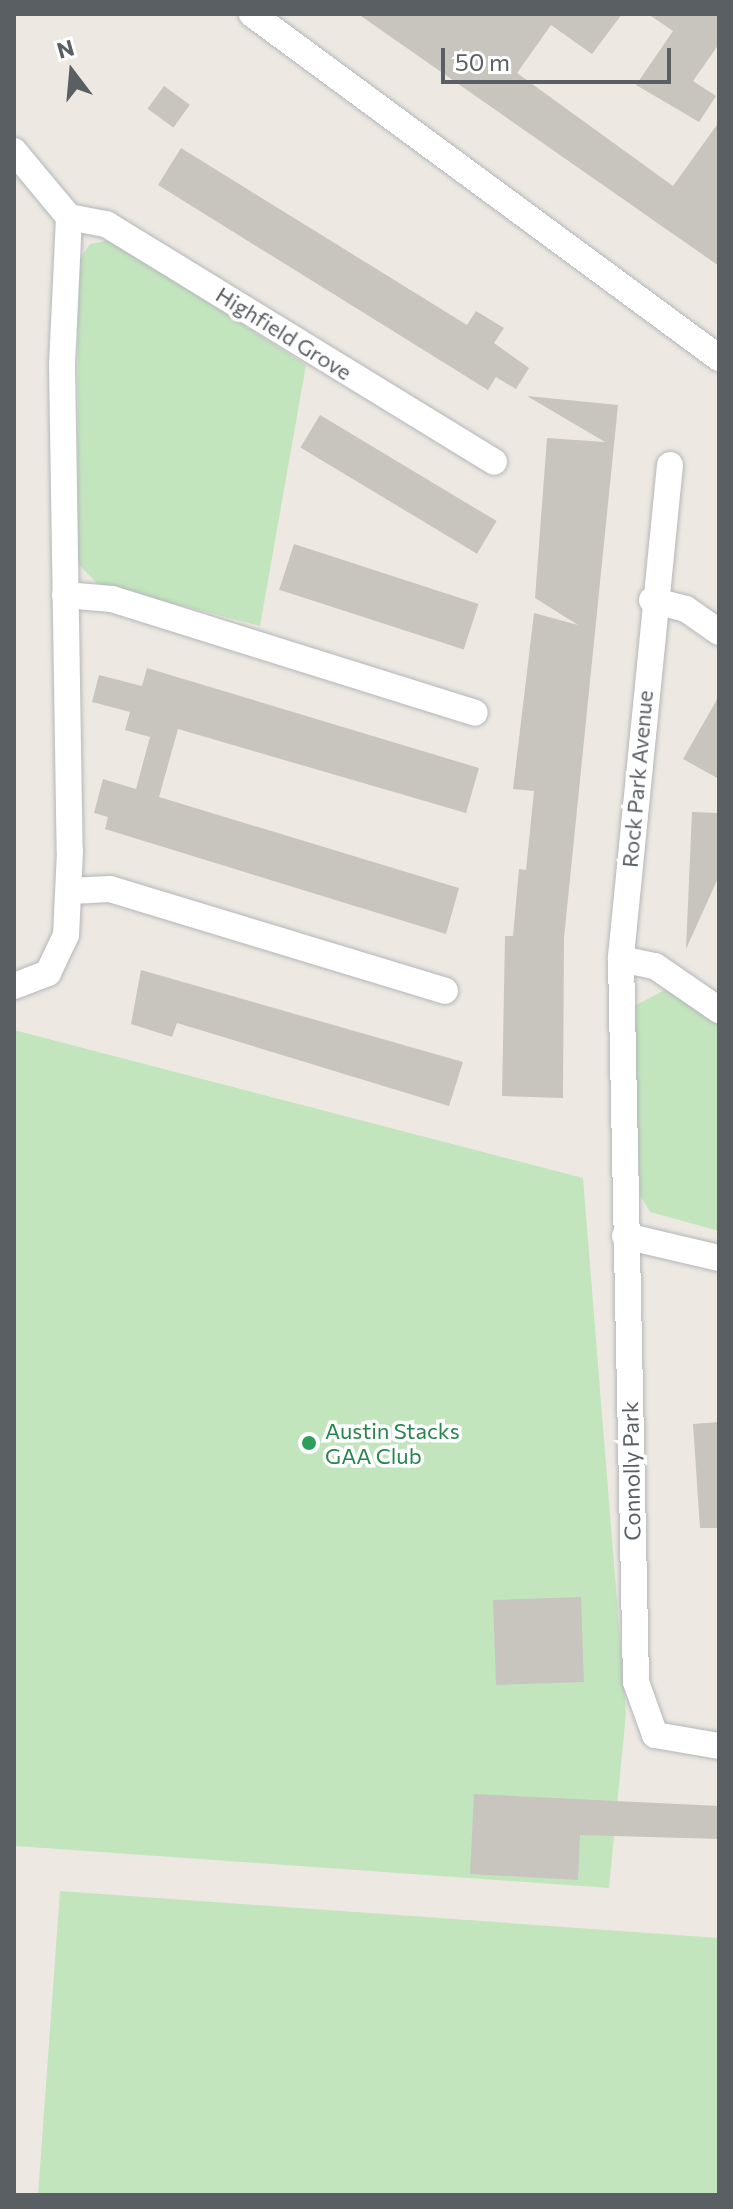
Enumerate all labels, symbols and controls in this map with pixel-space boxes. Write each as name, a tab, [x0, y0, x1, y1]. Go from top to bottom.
north arrow	[32, 32, 112, 112]
scale bar	[445, 32, 675, 82]
text: N	[54, 33, 77, 64]
text: 50 m	[455, 47, 510, 76]
street label: Highfield Grove	[211, 281, 357, 385]
street label: Rock Park Avenue	[616, 689, 658, 869]
street label: Connolly Park	[617, 1401, 645, 1541]
place label: Austin Stacks GAA Club	[325, 1417, 460, 1468]
marker: Austin Stacks GAA Club	[300, 1434, 318, 1452]

